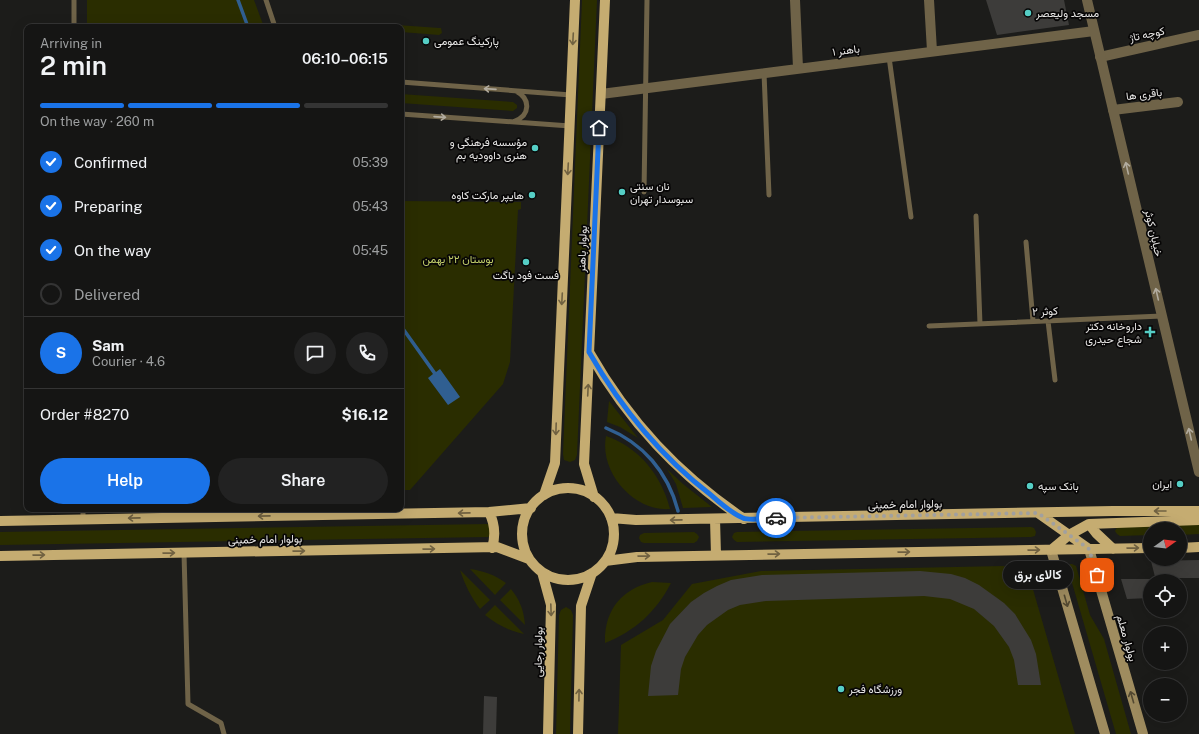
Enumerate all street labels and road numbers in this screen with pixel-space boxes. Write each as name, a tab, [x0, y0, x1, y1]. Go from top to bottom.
street label: کوچه تاژ	[1127, 24, 1166, 46]
street label: باهنر ۱	[832, 42, 861, 59]
street label: باقری ها	[1125, 86, 1163, 103]
street label: خیابان کوثر	[1142, 207, 1165, 258]
street label: بولوار باهنر	[575, 225, 590, 274]
street label: کوثر ۲	[1032, 305, 1058, 318]
street label: بولوار امام خمینی	[868, 497, 942, 513]
street label: بولوار امام خمینی	[228, 532, 302, 548]
street label: بولوار معلم	[1113, 613, 1139, 663]
street label: بولوار رجایی	[532, 627, 545, 677]

